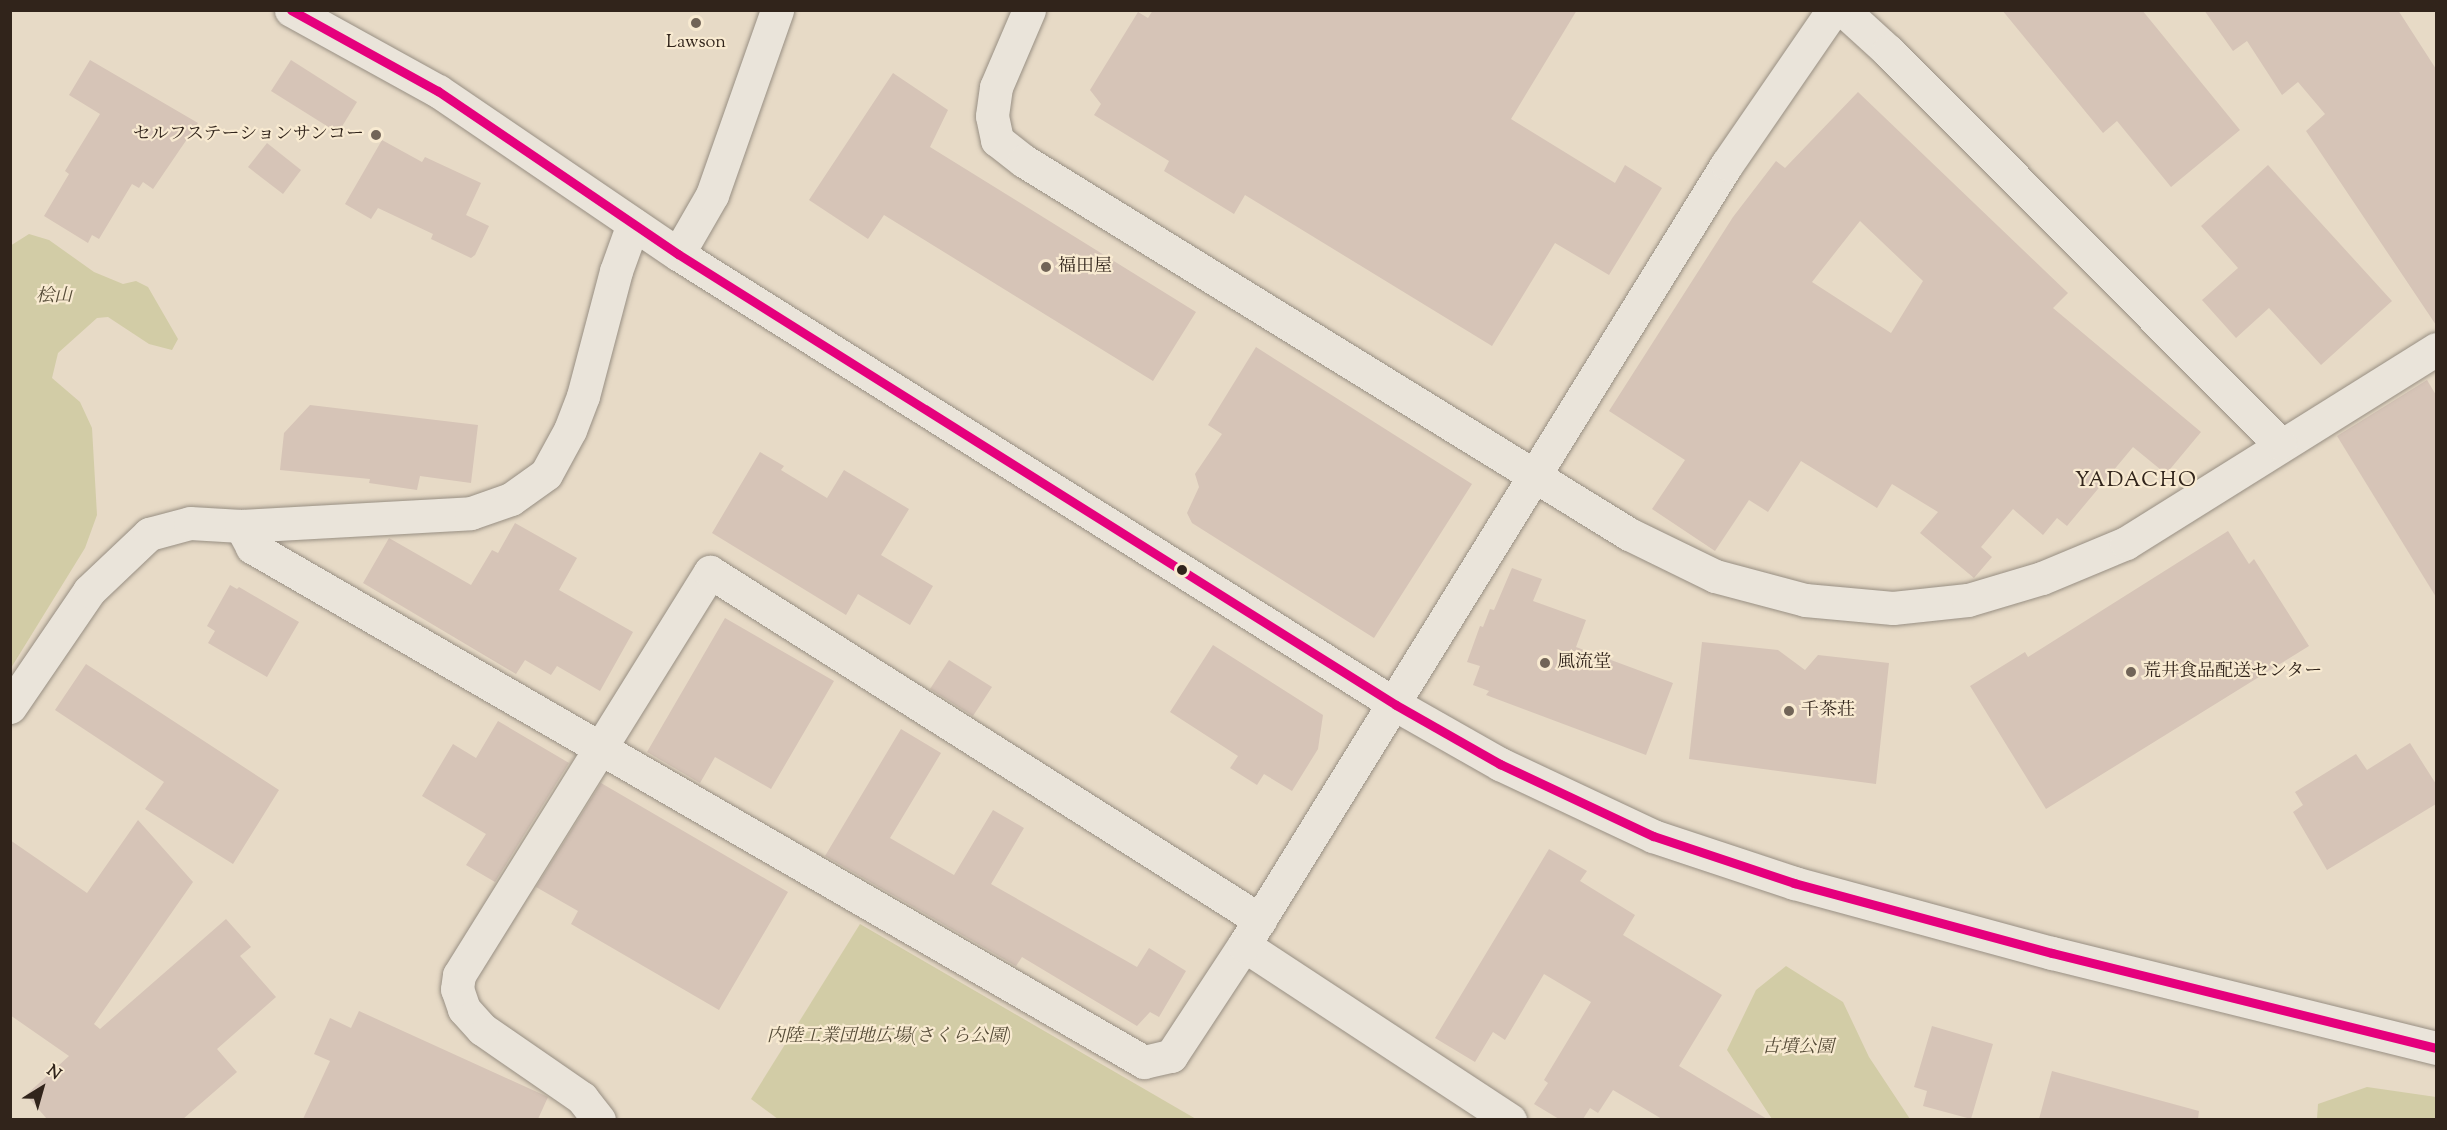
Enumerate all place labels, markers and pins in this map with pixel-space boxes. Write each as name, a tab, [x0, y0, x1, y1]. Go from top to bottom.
marker: Lawson	[689, 16, 703, 30]
place label: Lawson	[666, 32, 726, 54]
place label: セルフステーションサンコー	[130, 124, 364, 146]
marker: セルフステーションサンコー	[369, 128, 383, 142]
place label: 福田屋	[1058, 256, 1112, 278]
marker: 福田屋	[1039, 260, 1053, 274]
unlabelled marker	[1176, 564, 1188, 576]
place label: 風流堂	[1557, 652, 1611, 674]
marker: 風流堂	[1538, 656, 1552, 670]
place label: 荒井食品配送センター	[2143, 661, 2323, 683]
marker: 荒井食品配送センター	[2124, 665, 2138, 679]
place label: 千茶荘	[1801, 700, 1855, 722]
marker: 千茶荘	[1782, 704, 1796, 718]

